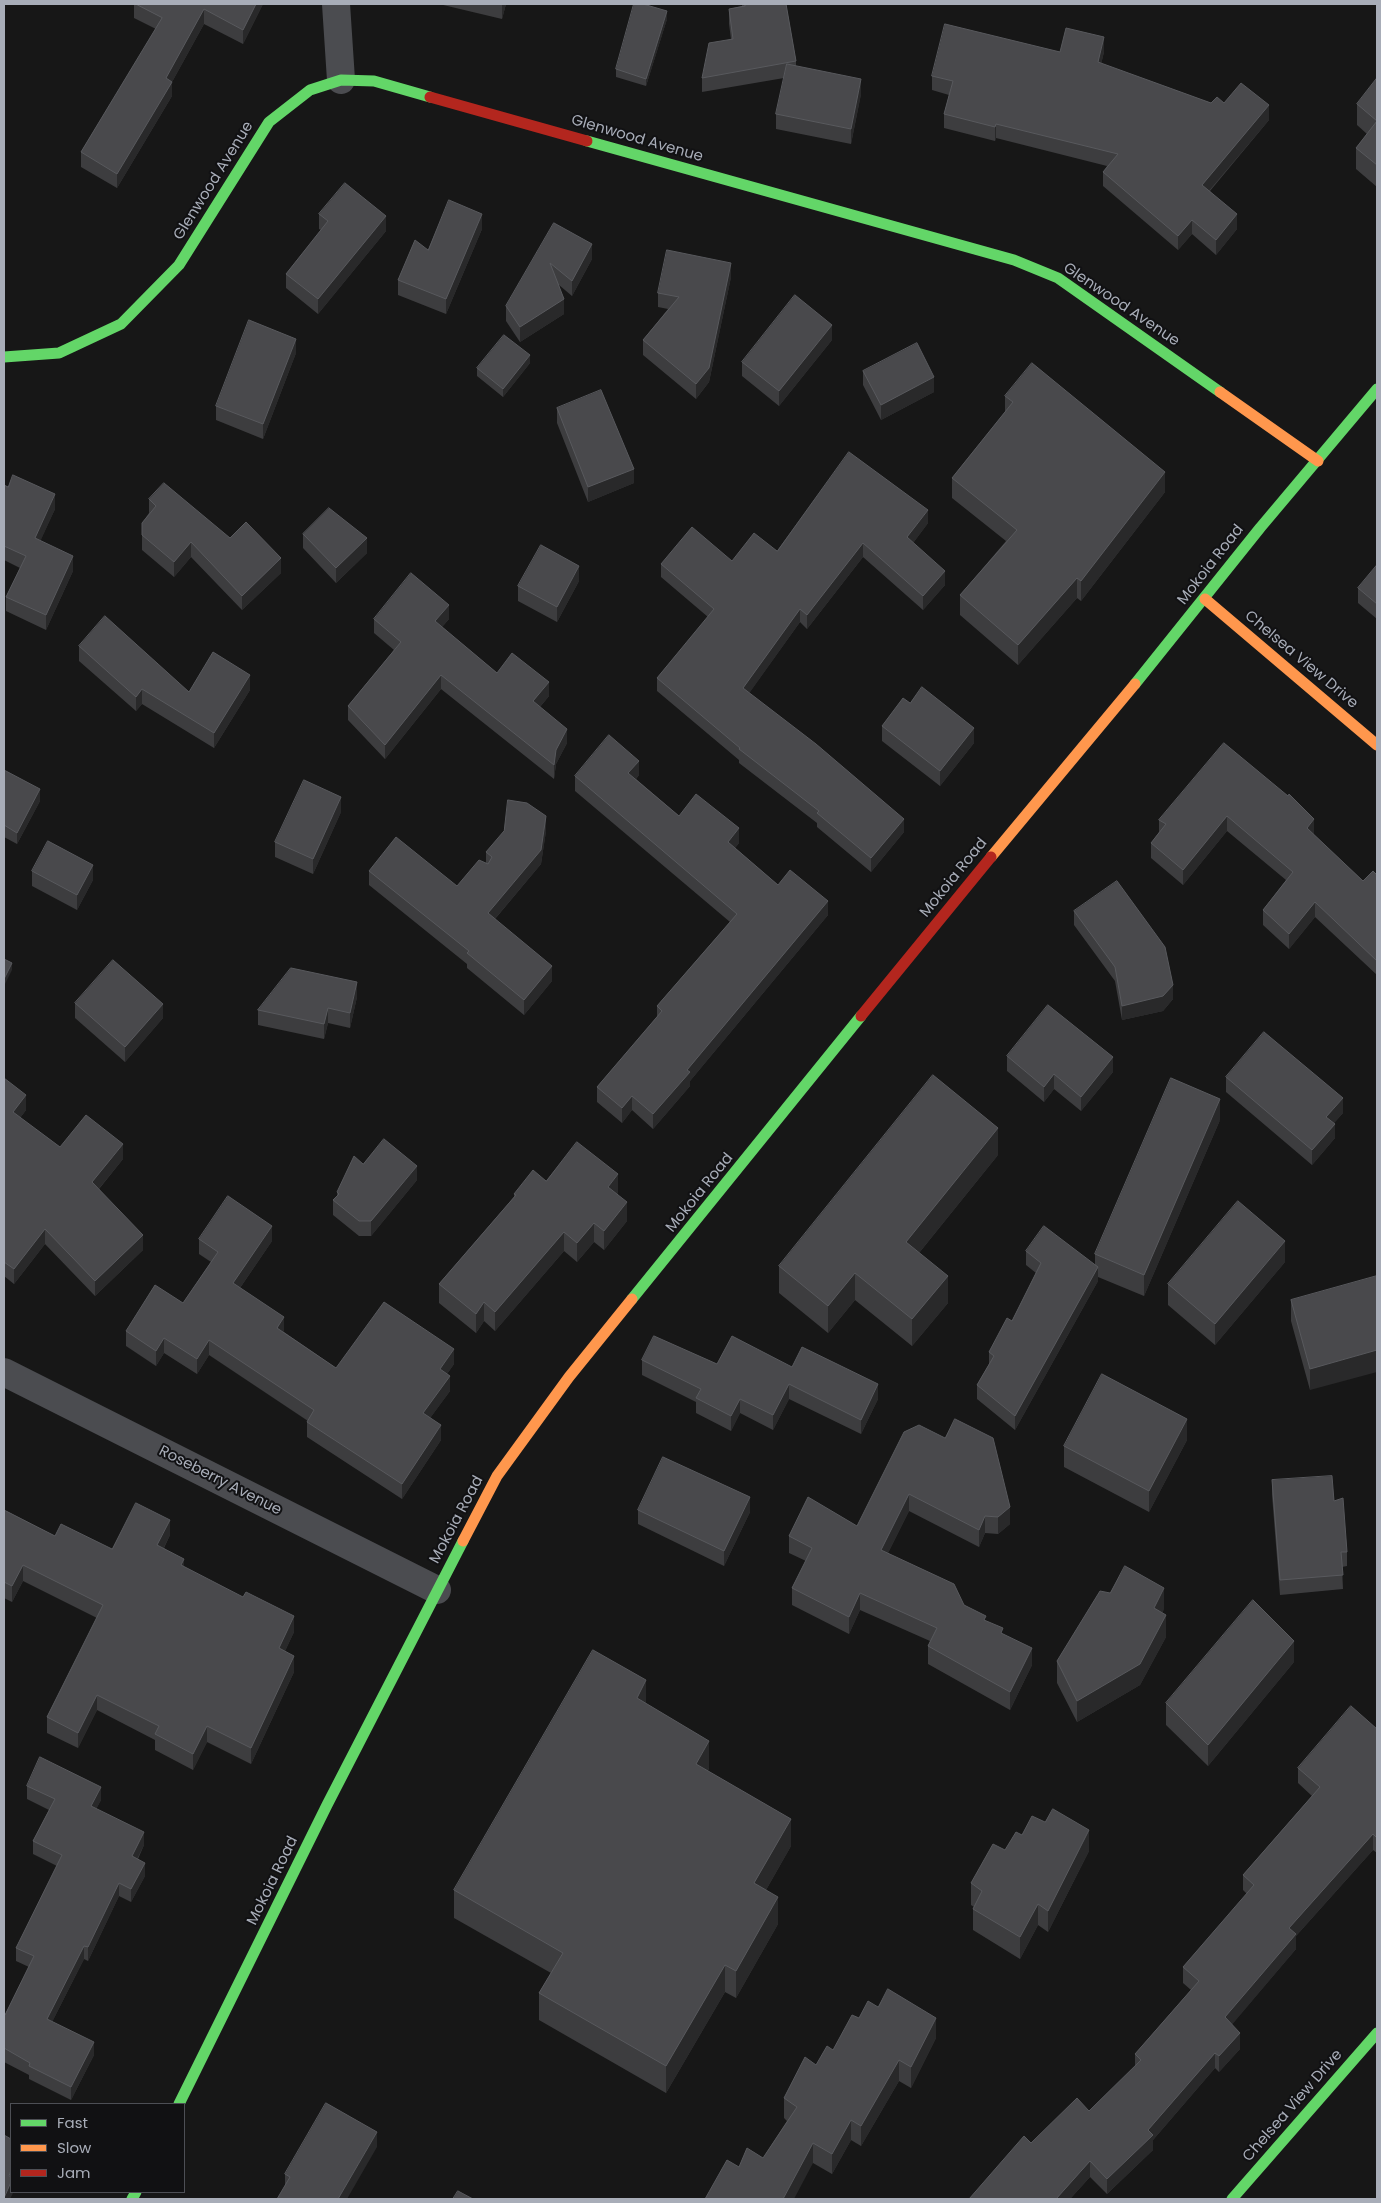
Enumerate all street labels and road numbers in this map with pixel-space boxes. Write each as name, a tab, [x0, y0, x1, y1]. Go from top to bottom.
street label: Glenwood Avenue	[569, 112, 705, 166]
street label: Glenwood Avenue	[170, 118, 258, 244]
street label: Glenwood Avenue	[1059, 259, 1183, 351]
street label: Mokoia Road	[1174, 521, 1248, 609]
street label: Chelsea View Drive	[1241, 607, 1361, 713]
street label: Mokoia Road	[917, 835, 991, 921]
street label: Mokoia Road	[663, 1150, 737, 1236]
street label: Roseberry Avenue	[156, 1442, 284, 1520]
street label: Mokoia Road	[426, 1473, 488, 1567]
street label: Mokoia Road	[244, 1834, 302, 1928]
street label: Chelsea View Drive	[1239, 2046, 1347, 2166]

